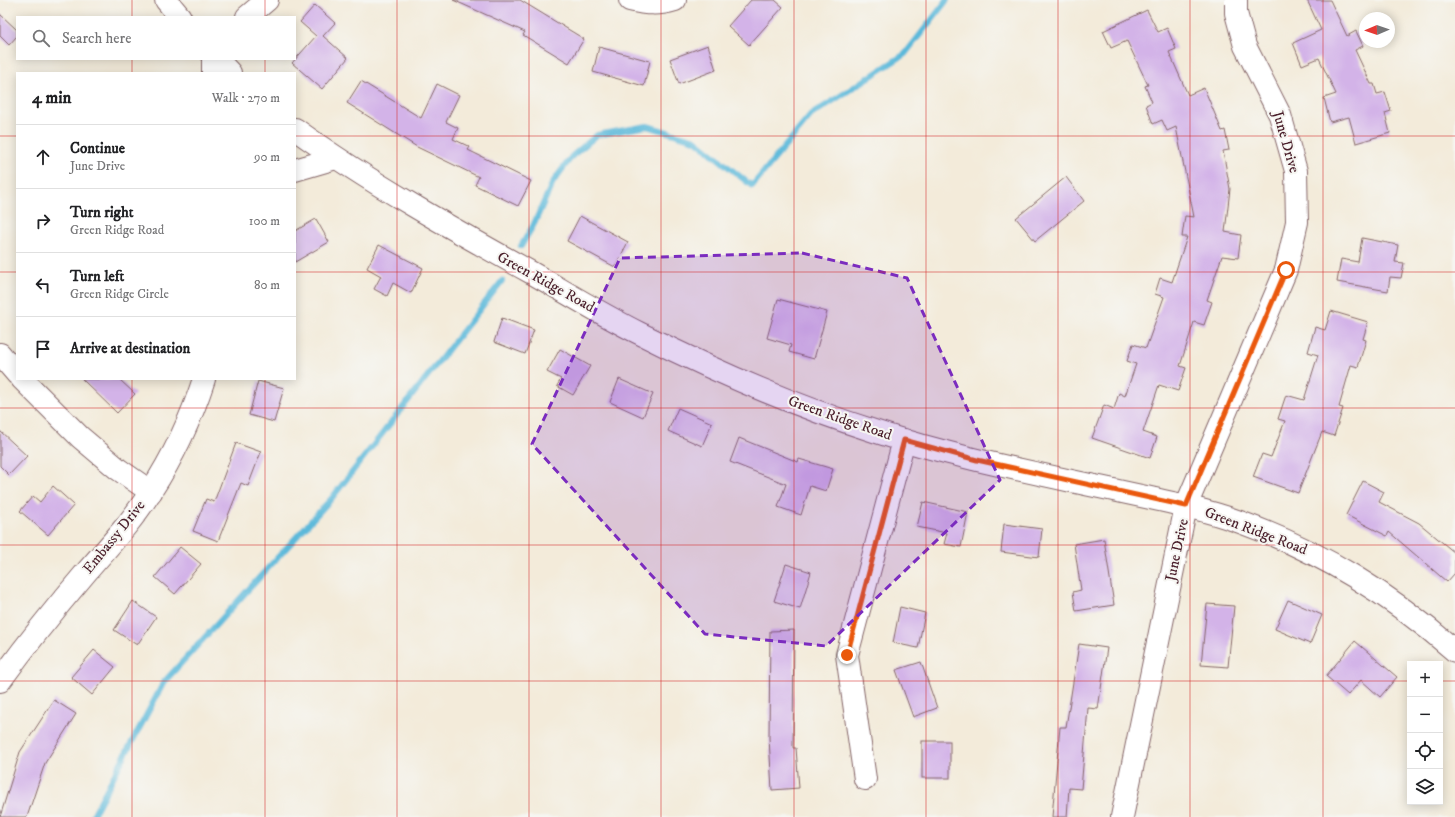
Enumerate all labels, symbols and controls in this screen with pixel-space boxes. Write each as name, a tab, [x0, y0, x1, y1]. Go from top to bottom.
north arrow	[1359, 12, 1395, 48]
search box	[16, 16, 296, 60]
icon: search	[30, 27, 52, 49]
text: Search here	[62, 29, 131, 48]
text: 4 min	[32, 87, 71, 109]
text: Walk · 270 m	[212, 90, 280, 106]
street label: June Drive	[1268, 107, 1304, 175]
text: Continue	[70, 139, 125, 158]
icon: ahead	[32, 146, 54, 168]
text: 90 m	[254, 149, 280, 165]
text: June Drive	[70, 158, 125, 174]
text: Turn right	[70, 203, 133, 222]
icon: right	[32, 210, 54, 232]
text: 100 m	[249, 213, 280, 229]
text: Green Ridge Road	[70, 222, 164, 238]
street label: Green Ridge Road	[494, 247, 599, 317]
route start	[1277, 261, 1295, 279]
text: Turn left	[70, 267, 124, 286]
icon: left	[32, 274, 54, 296]
text: 80 m	[254, 277, 280, 293]
text: Green Ridge Circle	[70, 286, 169, 302]
icon: arrive	[32, 338, 54, 360]
text: Arrive at destination	[70, 339, 190, 358]
street label: Green Ridge Road	[786, 391, 895, 445]
street label: Embassy Drive	[79, 496, 149, 578]
street label: Green Ridge Road	[1202, 503, 1311, 560]
street label: June Drive	[1161, 517, 1193, 585]
route end	[838, 646, 856, 664]
map controls	[1407, 661, 1443, 805]
button: +	[1407, 661, 1443, 697]
button: −	[1407, 697, 1443, 733]
button: locate	[1407, 733, 1443, 769]
button: layers	[1407, 769, 1443, 805]

